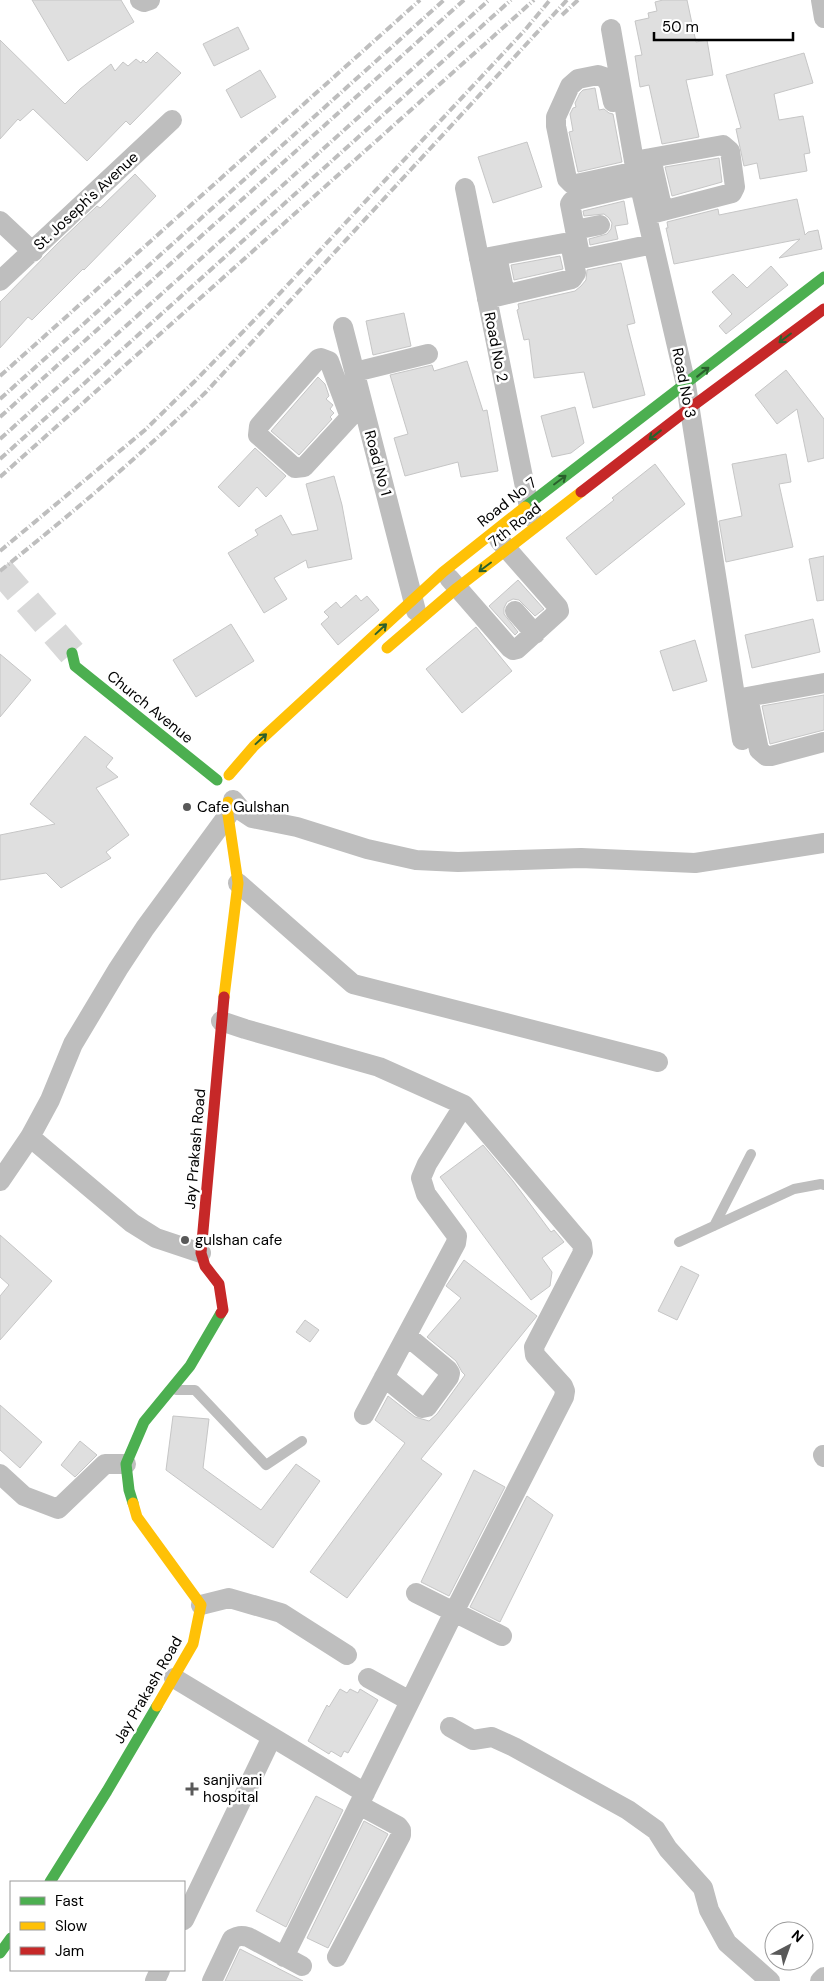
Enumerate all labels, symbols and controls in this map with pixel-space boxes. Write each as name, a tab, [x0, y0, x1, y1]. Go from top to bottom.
scale bar	[654, 10, 793, 42]
text: 50 m	[662, 17, 699, 37]
street label: St. Joseph's Avenue	[29, 147, 143, 255]
street label: Road No 2	[479, 310, 513, 384]
one-way arrow	[779, 332, 792, 343]
street label: Road No 3	[667, 346, 701, 420]
one-way arrow	[696, 366, 709, 377]
street label: Road No 1	[360, 428, 396, 498]
one-way arrow	[649, 430, 662, 441]
street label: Road No 7	[473, 473, 541, 531]
one-way arrow	[553, 475, 566, 486]
street label: 7th Road	[485, 498, 545, 552]
one-way arrow	[478, 562, 492, 572]
one-way arrow	[374, 623, 387, 634]
street label: Church Avenue	[103, 666, 197, 748]
one-way arrow	[255, 733, 268, 745]
place label: Cafe Gulshan	[197, 797, 289, 817]
marker: Cafe Gulshan	[181, 801, 193, 813]
street label: Jay Prakash Road	[180, 1088, 210, 1210]
place label: gulshan cafe	[195, 1230, 282, 1250]
marker: gulshan cafe	[179, 1234, 191, 1246]
street label: Jay Prakash Road	[109, 1633, 187, 1747]
place label: sanjivani hospital	[203, 1770, 262, 1807]
marker: sanjivani hospital	[185, 1782, 199, 1796]
legend	[10, 1881, 185, 1971]
text: Fast	[55, 1891, 84, 1911]
text: Slow	[55, 1916, 88, 1936]
north arrow	[764, 1921, 814, 1971]
text: N	[788, 1926, 807, 1946]
text: Jam	[55, 1941, 84, 1961]

